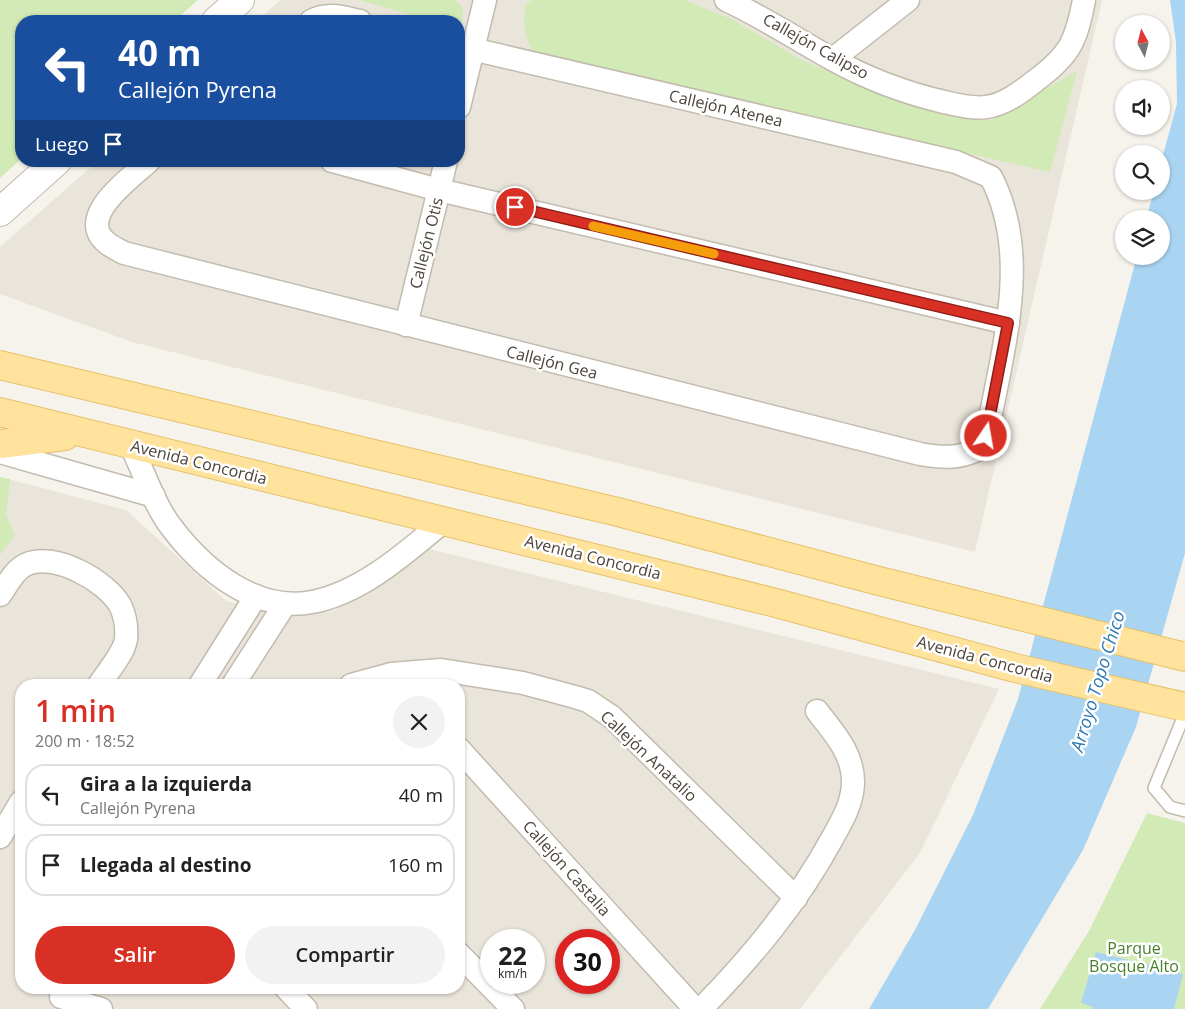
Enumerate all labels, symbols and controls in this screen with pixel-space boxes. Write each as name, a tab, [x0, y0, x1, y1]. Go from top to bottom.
street label: Callejón Calipso	[759, 8, 873, 84]
north arrow	[1115, 15, 1170, 70]
map controls	[1115, 15, 1170, 265]
text: 40 m	[118, 29, 201, 76]
icon: left	[35, 35, 100, 100]
text: Callejón Pyrena	[118, 74, 277, 104]
button: sound	[1115, 80, 1170, 135]
street label: Callejón Atenea	[667, 84, 785, 132]
icon: arrive	[99, 130, 127, 158]
text: Luego	[35, 131, 89, 157]
button: search	[1115, 145, 1170, 200]
pin	[494, 186, 536, 228]
icon: arrive	[501, 193, 529, 221]
street label: Callejón Otis	[404, 195, 448, 291]
button: layers	[1115, 210, 1170, 265]
street label: Callejón Gea	[504, 340, 600, 384]
position arrow	[959, 409, 1011, 461]
street label: Avenida Concordia	[128, 434, 270, 490]
street label: Avenida Concordia	[522, 529, 664, 585]
water label: Arroyo Topo Chico	[1064, 608, 1130, 756]
street label: Avenida Concordia	[915, 630, 1055, 688]
text: 1 min	[35, 690, 116, 731]
button: close	[393, 696, 445, 748]
street label: Callejón Anatalio	[596, 705, 702, 807]
text: 200 m · 18:52	[35, 730, 135, 752]
text: Gira a la izquierda	[80, 771, 252, 797]
icon: left	[37, 781, 65, 809]
text: 40 m	[399, 782, 443, 808]
text: Callejón Pyrena	[80, 797, 196, 819]
street label: Callejón Castalia	[518, 815, 616, 921]
icon: arrive	[37, 851, 65, 879]
text: Llegada al destino	[80, 852, 252, 878]
text: 160 m	[388, 852, 443, 878]
button: Salir	[35, 926, 235, 984]
button: Compartir	[245, 926, 445, 984]
speed limit sign: 30	[555, 929, 620, 994]
park label: Parque Bosque Alto	[1089, 937, 1179, 977]
text: 22	[498, 938, 527, 972]
text: km/h	[498, 965, 527, 982]

